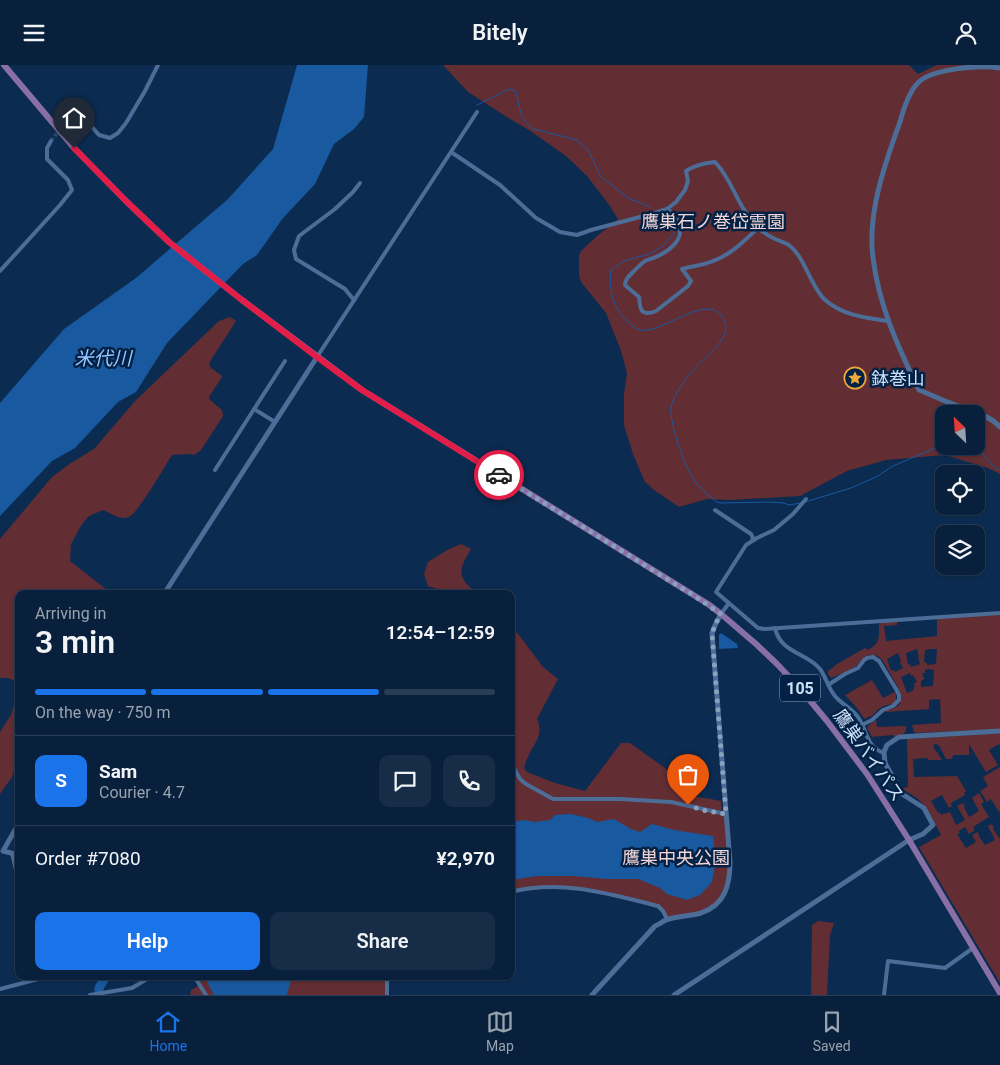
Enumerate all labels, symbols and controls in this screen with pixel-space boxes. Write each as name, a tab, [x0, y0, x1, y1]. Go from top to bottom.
icon: menu	[20, 19, 48, 47]
icon: person	[952, 19, 980, 47]
text: Bitely	[472, 20, 528, 45]
pin	[53, 97, 95, 148]
icon: home	[60, 104, 88, 132]
park label: 鷹巣石ノ巻岱霊園	[641, 211, 785, 232]
water label: 米代川	[74, 347, 133, 370]
place icon: 鉢巻山	[843, 366, 867, 390]
place label: 鉢巻山	[871, 368, 925, 389]
north arrow	[935, 405, 985, 455]
map controls	[935, 405, 985, 575]
courier	[474, 450, 524, 500]
icon: car	[485, 461, 513, 489]
button: locate	[935, 465, 985, 515]
button: layers	[935, 525, 985, 575]
text: Arriving in	[35, 604, 106, 623]
text: 12:54–12:59	[386, 621, 495, 644]
text: 3 min	[35, 623, 115, 661]
road number: 105	[780, 675, 820, 701]
text: On the way · 750 m	[35, 703, 171, 722]
street label: 鷹巣バイパス	[830, 705, 908, 805]
pin	[667, 754, 709, 805]
button: chat	[379, 755, 431, 807]
button: phone	[443, 755, 495, 807]
text: Sam	[99, 760, 137, 783]
icon: bag	[674, 761, 702, 789]
text: S	[55, 769, 67, 792]
text: Courier · 4.7	[99, 783, 185, 802]
text: Order #7080	[35, 847, 141, 870]
text: ¥2,970	[437, 847, 495, 870]
park label: 鷹巣中央公園	[622, 847, 730, 868]
button: Help	[35, 912, 260, 970]
button: Share	[270, 912, 495, 970]
tab: Home	[149, 1008, 187, 1054]
tab: Map	[486, 1008, 514, 1054]
tab: Saved	[813, 1008, 851, 1054]

